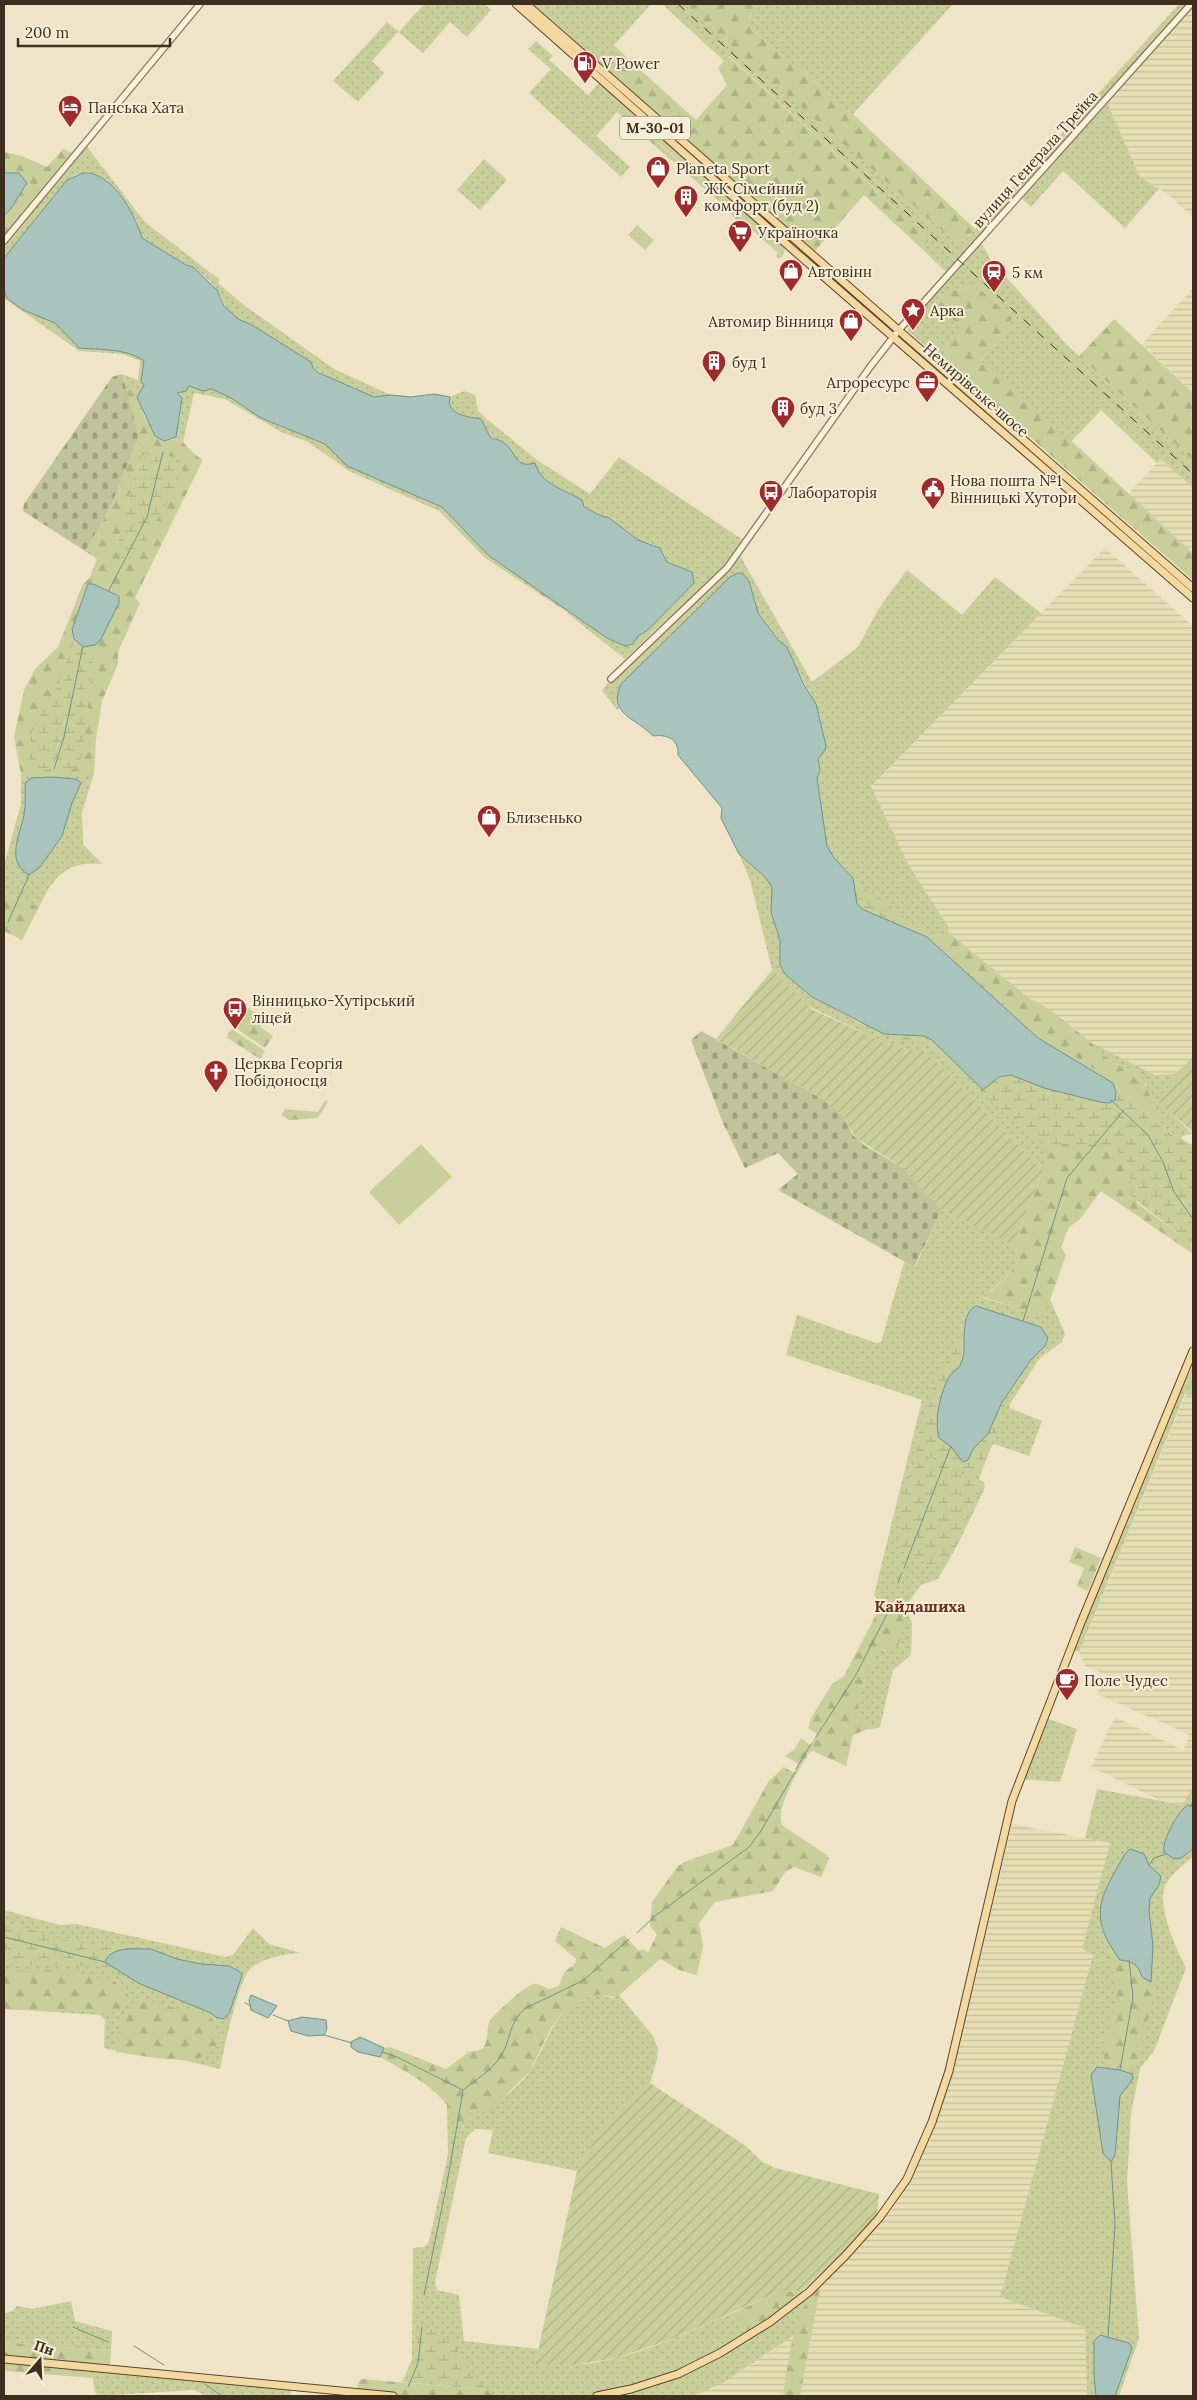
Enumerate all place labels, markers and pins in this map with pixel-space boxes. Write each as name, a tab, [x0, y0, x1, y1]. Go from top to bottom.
fuel station icon: V Power	[572, 50, 598, 84]
place label: V Power	[601, 54, 660, 73]
hotel icon: Панська Хата	[57, 94, 83, 128]
place label: Панська Хата	[88, 98, 185, 117]
shop icon: Planeta Sport	[645, 155, 671, 189]
place label: Planeta Sport	[676, 159, 770, 178]
place label: ЖК Сімейний комфорт (буд 2)	[704, 179, 819, 216]
building icon: ЖК Сімейний комфорт (буд 2)	[673, 184, 699, 218]
supermarket icon: Україночка	[727, 219, 753, 253]
place label: Україночка	[757, 223, 839, 242]
shop icon: Автовінн	[778, 258, 804, 292]
station icon: 5 км	[981, 259, 1007, 293]
place label: Автовінн	[807, 262, 872, 281]
place label: 5 км	[1012, 263, 1043, 282]
place icon: Арка	[900, 297, 926, 331]
place label: Арка	[929, 301, 964, 320]
shop icon: Автомир Вінниця	[838, 308, 864, 342]
place label: Автомир Вінниця	[707, 312, 834, 331]
building icon: буд 1	[701, 349, 727, 383]
place label: буд 1	[732, 353, 766, 372]
office icon: Агроресурс	[914, 369, 940, 403]
place label: Агроресурс	[826, 373, 910, 392]
building icon: буд 3	[770, 395, 796, 429]
place label: буд 3	[800, 399, 837, 418]
place label: Нова пошта №1 Вінницькі Хутори	[950, 471, 1077, 507]
public building icon: Нова пошта №1 Вінницькі Хутори	[920, 476, 946, 510]
bus stop icon: Лабораторія	[758, 479, 784, 513]
place label: Лабораторія	[788, 483, 877, 502]
shop icon: Близенько	[476, 804, 502, 838]
place label: Близенько	[506, 808, 583, 827]
place label: Вінницько-Хутірський ліцей	[252, 991, 415, 1027]
bus stop icon: Вінницько-Хутірський ліцей	[222, 996, 248, 1030]
place label: Церква Георгія Побідоносця	[234, 1054, 343, 1090]
church icon: Церква Георгія Побідоносця	[203, 1059, 229, 1093]
cafe icon: Поле Чудес	[1054, 1667, 1080, 1701]
place label: Поле Чудес	[1084, 1671, 1168, 1690]

